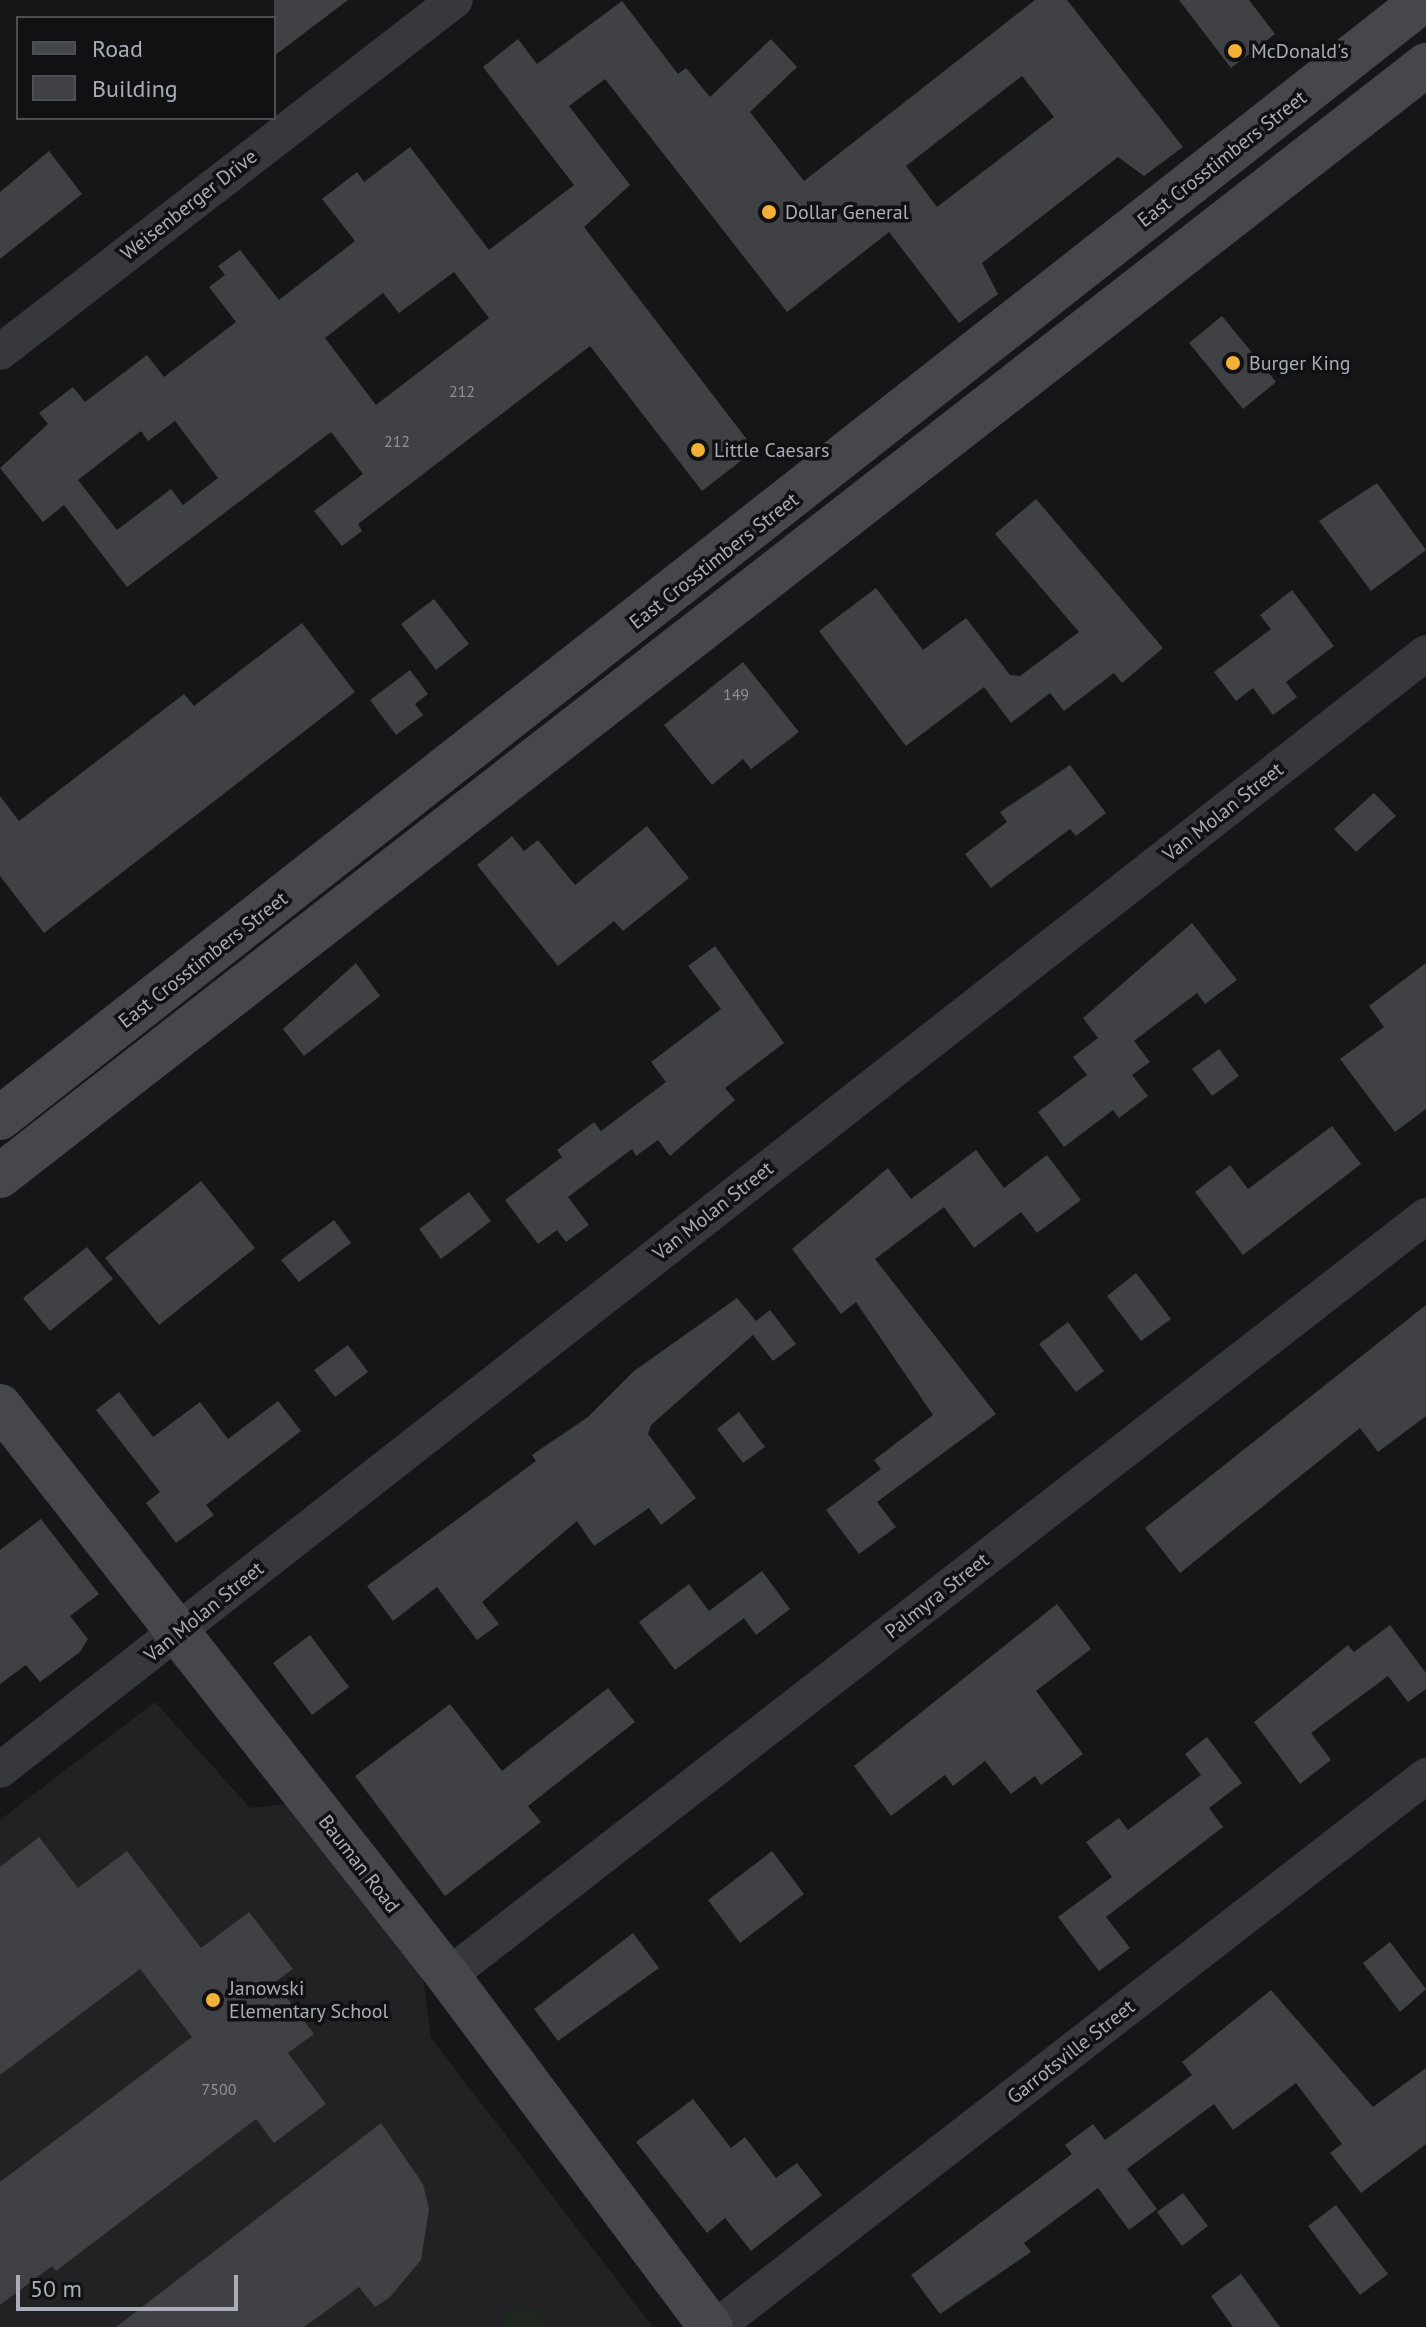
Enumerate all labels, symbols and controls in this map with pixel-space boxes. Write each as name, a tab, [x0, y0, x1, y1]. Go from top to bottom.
legend	[16, 16, 276, 120]
text: Road	[92, 33, 143, 64]
place label: McDonald's	[1251, 39, 1349, 63]
marker: McDonald's	[1226, 42, 1244, 60]
text: Building	[92, 73, 178, 104]
street label: East Crosstimbers Street	[1133, 86, 1311, 232]
street label: Weisenberger Drive	[116, 144, 262, 266]
place label: Dollar General	[785, 200, 909, 224]
marker: Dollar General	[760, 203, 778, 221]
place label: Burger King	[1249, 351, 1351, 375]
marker: Burger King	[1224, 354, 1242, 372]
house number: 212	[449, 381, 475, 401]
house number: 212	[384, 431, 410, 451]
place label: Little Caesars	[714, 438, 829, 462]
marker: Little Caesars	[689, 441, 707, 459]
street label: East Crosstimbers Street	[625, 488, 803, 634]
house number: 149	[723, 684, 749, 704]
street label: Van Molan Street	[1158, 758, 1288, 866]
street label: East Crosstimbers Street	[114, 887, 292, 1033]
street label: Van Molan Street	[648, 1157, 778, 1265]
street label: Palmyra Street	[880, 1548, 994, 1644]
street label: Van Molan Street	[140, 1557, 268, 1667]
street label: Bauman Road	[313, 1810, 405, 1918]
place label: Janowski Elementary School	[229, 1976, 389, 2023]
marker: Janowski Elementary School	[204, 1991, 222, 2009]
street label: Garrotsville Street	[1003, 1995, 1139, 2109]
house number: 7500	[202, 2079, 236, 2099]
scale bar	[20, 2259, 242, 2309]
text: 50 m	[30, 2273, 82, 2304]

